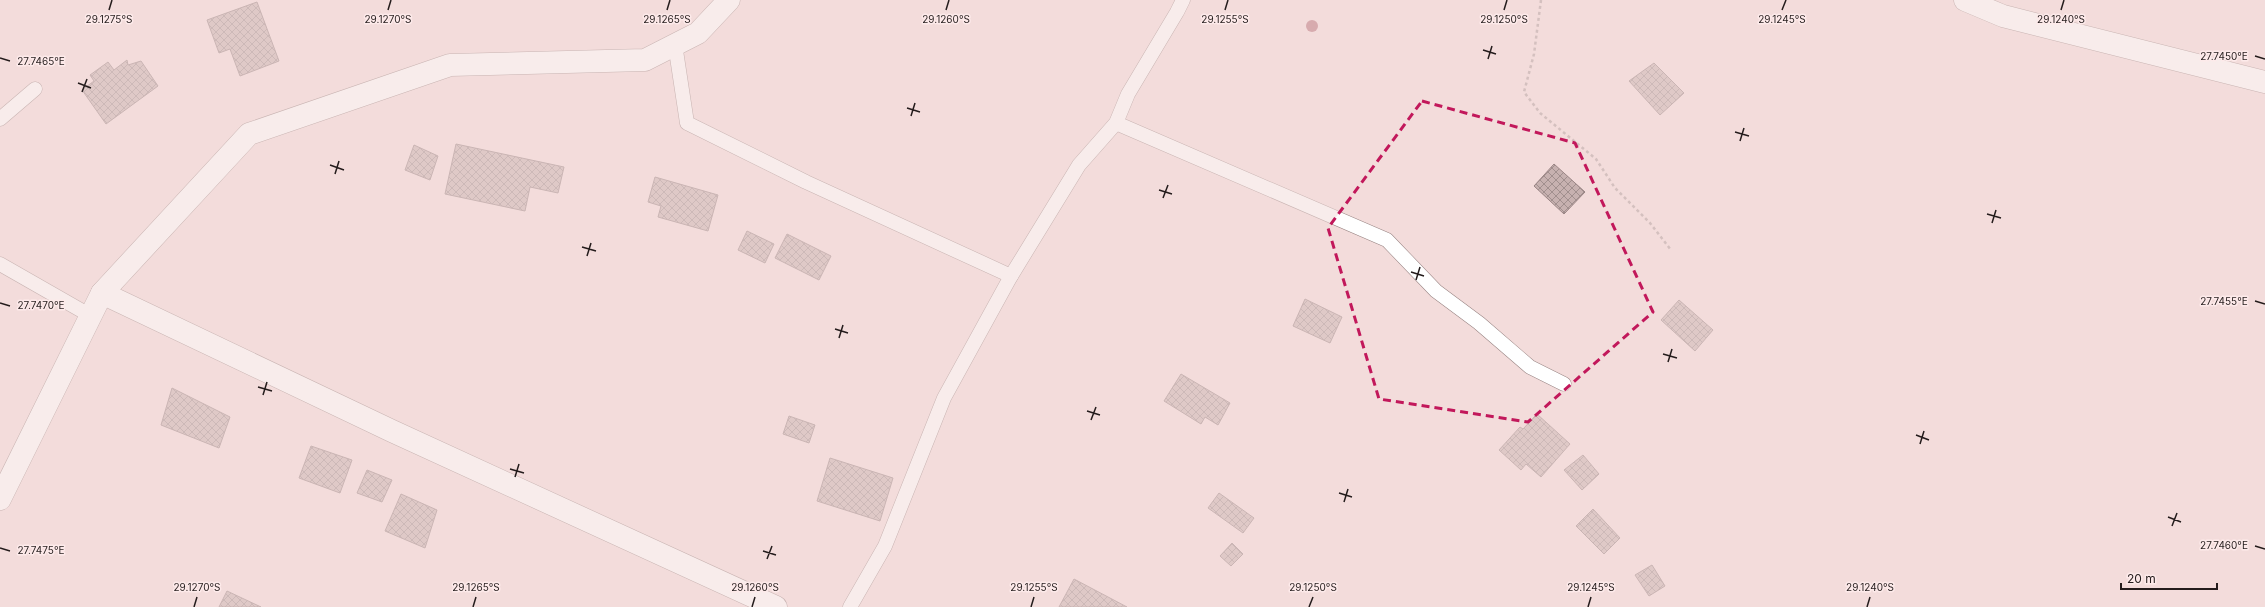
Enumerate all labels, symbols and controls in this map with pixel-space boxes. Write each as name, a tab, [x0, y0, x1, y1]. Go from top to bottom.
text: 29.1275°S	[86, 13, 132, 25]
text: 29.1270°S	[364, 13, 412, 25]
text: 29.1265°S	[643, 13, 691, 25]
text: 29.1260°S	[922, 13, 970, 25]
text: 29.1255°S	[1201, 13, 1249, 25]
text: 29.1250°S	[1480, 13, 1528, 25]
text: 29.1245°S	[1758, 13, 1806, 25]
text: 29.1240°S	[2037, 13, 2085, 25]
text: 27.7450°E	[2200, 50, 2248, 62]
text: 27.7465°E	[17, 55, 65, 67]
text: 27.7455°E	[2200, 295, 2248, 307]
text: 27.7470°E	[17, 299, 65, 311]
text: 27.7460°E	[2200, 539, 2248, 551]
text: 27.7475°E	[18, 544, 65, 556]
scale bar	[2121, 565, 2217, 591]
text: 20 m	[2127, 571, 2156, 586]
text: 29.1270°S	[173, 581, 221, 593]
text: 29.1265°S	[452, 581, 500, 593]
text: 29.1260°S	[731, 581, 779, 593]
text: 29.1255°S	[1010, 581, 1058, 593]
text: 29.1250°S	[1289, 581, 1337, 593]
text: 29.1245°S	[1567, 581, 1615, 593]
text: 29.1240°S	[1846, 581, 1894, 593]

